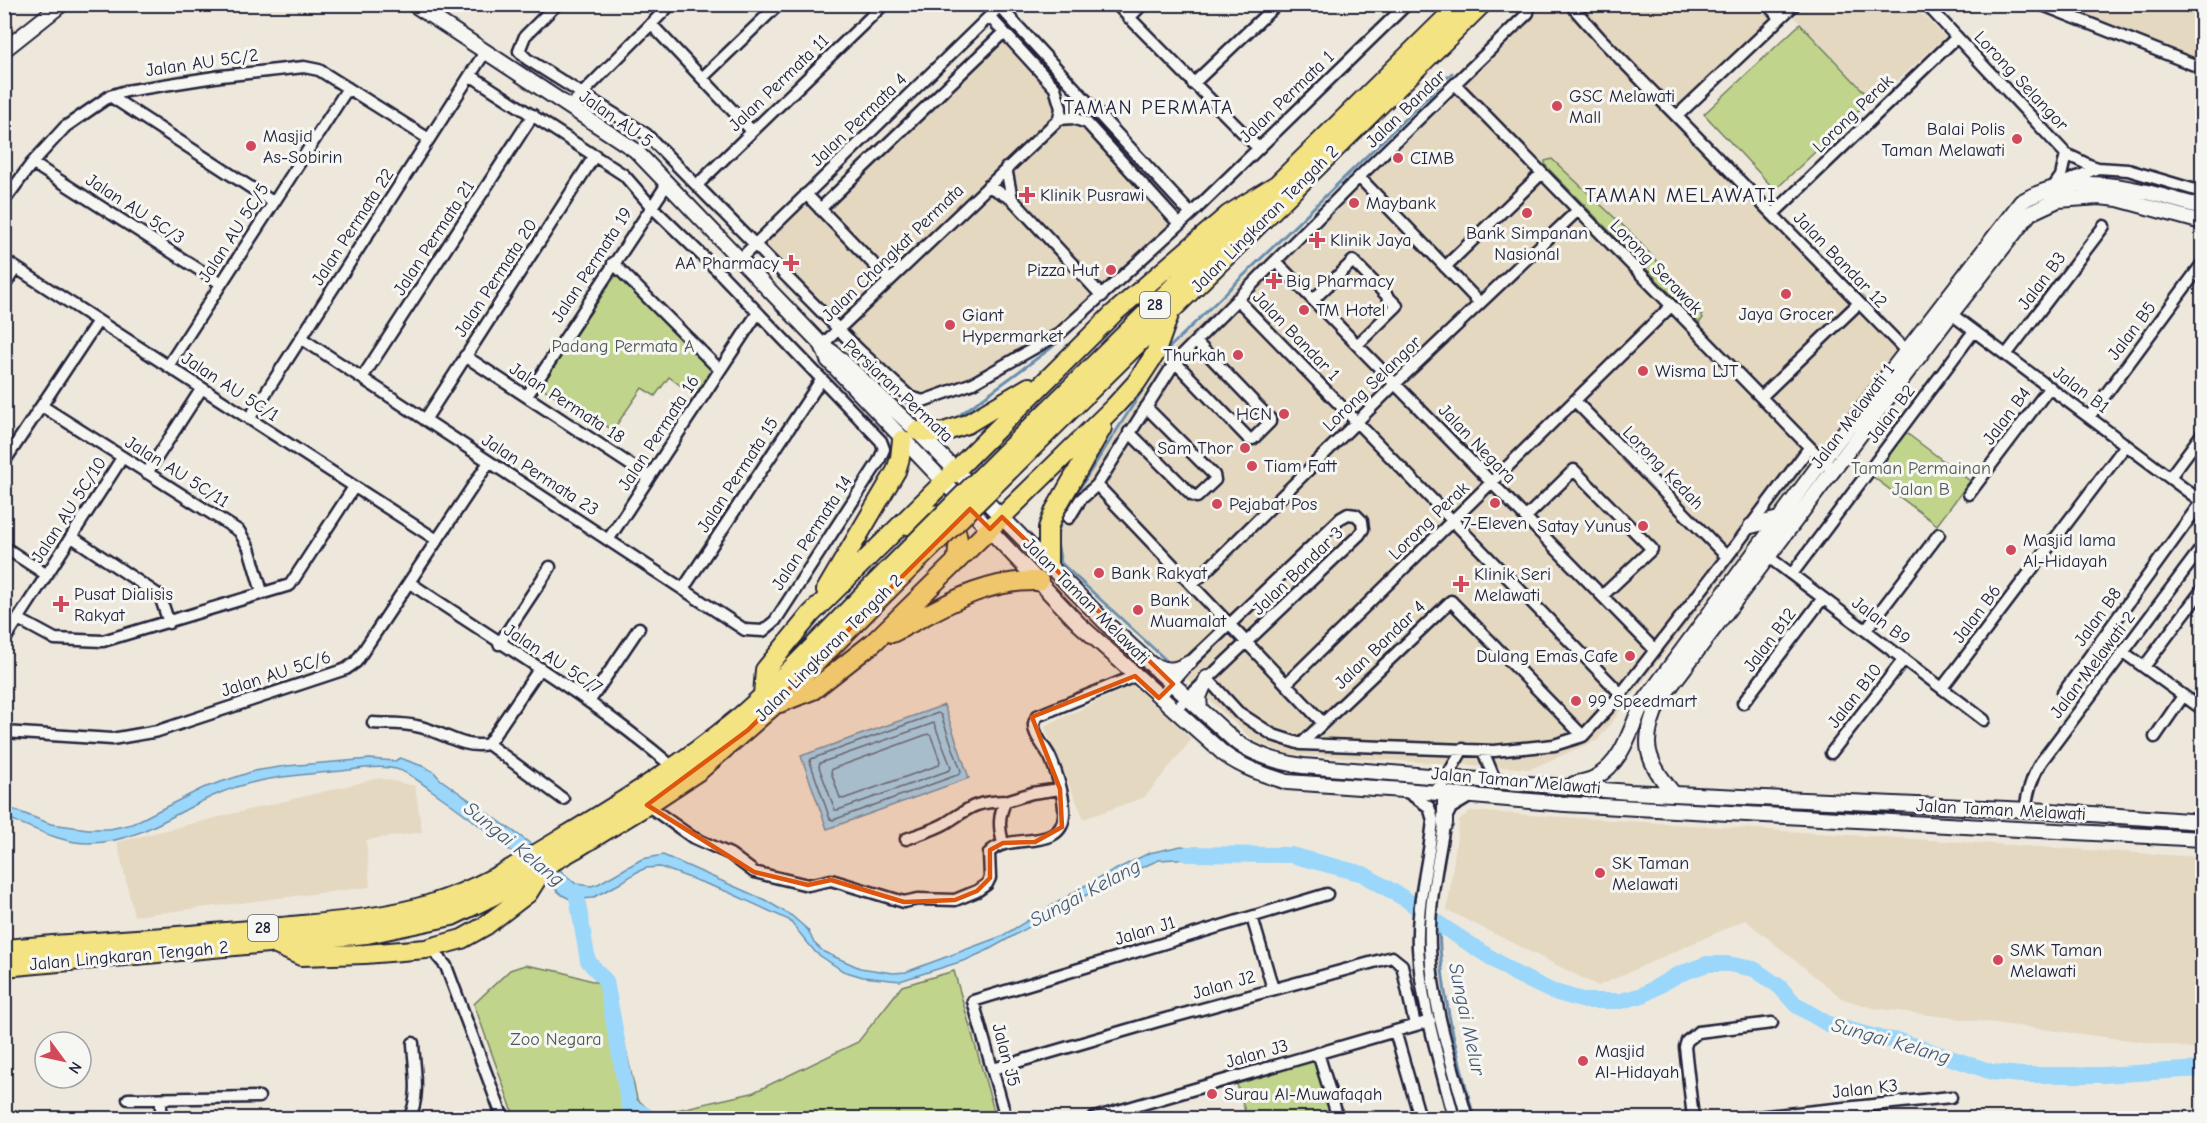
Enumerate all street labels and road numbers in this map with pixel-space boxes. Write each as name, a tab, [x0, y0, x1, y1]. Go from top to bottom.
street label: Lorong Selangor	[1970, 27, 2073, 136]
street label: Jalan Permata 11	[725, 30, 833, 136]
street label: Jalan AU 5C/2	[144, 45, 260, 81]
street label: Jalan Permata 1	[1235, 47, 1339, 147]
street label: Jalan Bandar	[1362, 65, 1451, 152]
street label: Jalan Permata 4	[807, 69, 911, 171]
street label: Lorong Perak	[1809, 70, 1898, 157]
street label: Jalan AU 5	[575, 86, 657, 152]
street label: Jalan Lingkaran Tengah 2	[1187, 141, 1343, 297]
street label: Jalan Permata 22	[307, 165, 399, 289]
street label: Jalan AU 5C/3	[82, 169, 188, 249]
street label: Jalan Permata 21	[389, 177, 479, 299]
street label: Jalan AU 5C/5	[194, 179, 274, 287]
street label: Jalan Changkat Permata	[818, 180, 968, 326]
street label: Jalan Permata 19	[547, 204, 637, 326]
street label: Jalan Bandar 12	[1789, 208, 1891, 312]
street label: Jalan Permata 20	[450, 215, 542, 341]
street label: Lorong Serawak	[1606, 215, 1707, 319]
street label: Jalan B3	[2013, 248, 2071, 314]
street label: Jalan Bandar 1	[1248, 287, 1344, 385]
road number: 28	[1140, 292, 1170, 318]
street label: Jalan B5	[2103, 298, 2161, 364]
street label: Lorong Selangor	[1319, 331, 1426, 436]
street label: Persiaran Permata	[839, 335, 957, 447]
street label: Jalan AU 5C/1	[178, 348, 282, 426]
street label: Jalan Permata 18	[506, 358, 628, 448]
street label: Jalan Melawati 1	[1807, 359, 1899, 473]
street label: Jalan B1	[2049, 362, 2113, 418]
street label: Jalan Permata 16	[614, 371, 704, 495]
street label: Jalan B2	[1862, 381, 1920, 447]
street label: Jalan B4	[1979, 383, 2035, 449]
street label: Jalan Negara	[1434, 400, 1520, 488]
street label: Jalan Permata 15	[693, 413, 783, 537]
street label: Lorong Kedah	[1618, 422, 1708, 514]
street label: Jalan Permata 23	[478, 429, 602, 521]
street label: Jalan AU 5C/11	[121, 432, 233, 512]
street label: Jalan AU 5C/10	[27, 453, 111, 567]
street label: Jalan Permata 14	[767, 472, 857, 594]
street label: Lorong Perak	[1385, 477, 1474, 564]
street label: Jalan Bandar 3	[1248, 522, 1348, 620]
street label: Jalan Taman Melawati	[1018, 533, 1154, 669]
street label: Jalan Lingkaran Tengah 2	[751, 570, 907, 726]
street label: Jalan B6	[1948, 581, 2006, 647]
street label: Jalan B8	[2070, 584, 2126, 650]
street label: Jalan B9	[1848, 592, 1914, 650]
street label: Jalan Bandar 4	[1330, 597, 1430, 693]
street label: Jalan B12	[1739, 604, 1801, 676]
street label: Jalan Melawati 2	[2046, 607, 2140, 723]
street label: Jalan AU 5C/7	[500, 619, 606, 699]
street label: Jalan AU 5C/6	[219, 646, 333, 702]
street label: Jalan B10	[1823, 660, 1887, 732]
street label: Jalan Taman Melawati	[1430, 763, 1602, 799]
street label: Jalan Taman Melawati	[1915, 795, 2087, 825]
street label: Jalan J1	[1112, 912, 1178, 950]
road number: 28	[248, 915, 278, 941]
street label: Jalan Lingkaran Tengah 2	[29, 937, 229, 975]
street label: Jalan J2	[1190, 966, 1258, 1004]
street label: Jalan J5	[987, 1021, 1025, 1089]
street label: Jalan J3	[1223, 1035, 1291, 1073]
street label: Jalan K3	[1831, 1075, 1899, 1103]

